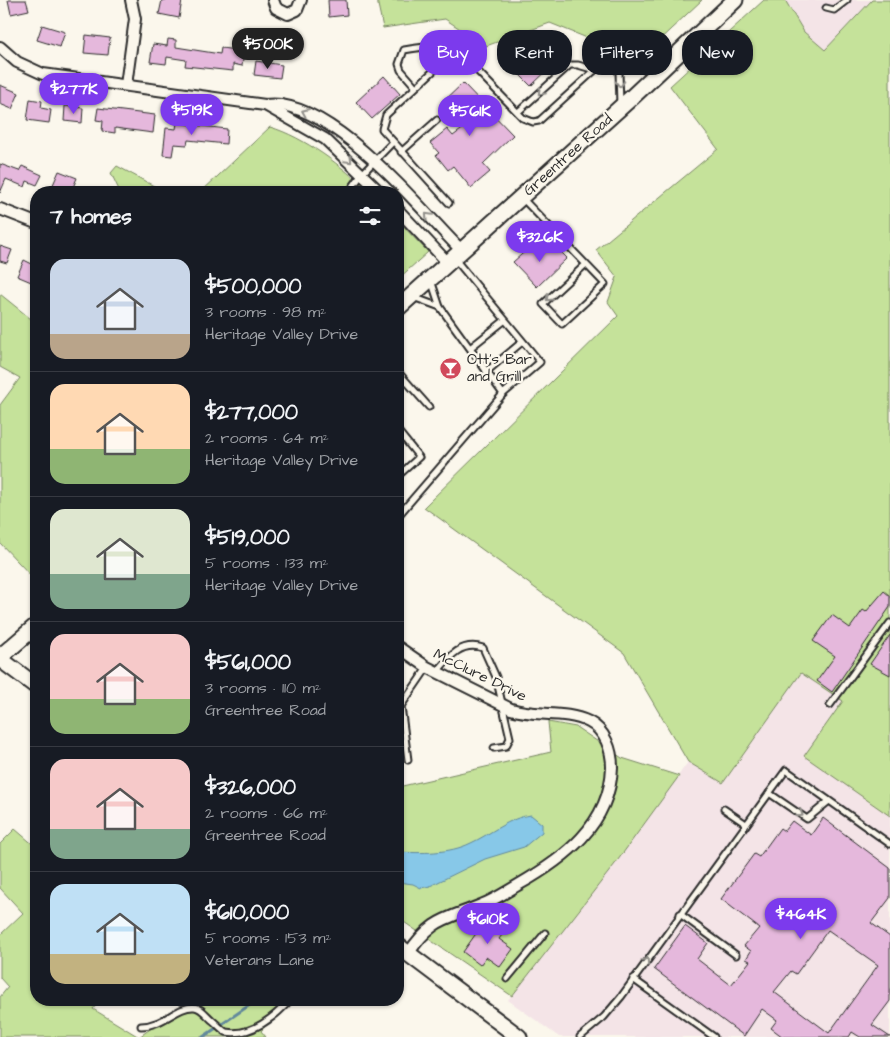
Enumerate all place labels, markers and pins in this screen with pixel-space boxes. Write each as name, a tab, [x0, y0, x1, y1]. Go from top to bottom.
pin: $500K	[233, 28, 303, 70]
pin: $277K	[39, 72, 109, 115]
pin: $519K	[157, 94, 227, 136]
pin: $561K	[435, 94, 505, 137]
pin: $326K	[505, 220, 575, 263]
place label: Ott's Bar and Grill	[467, 349, 532, 387]
bar icon: Ott's Bar and Grill	[439, 356, 463, 380]
pin: $464K	[766, 898, 836, 940]
pin: $610K	[453, 902, 523, 945]

